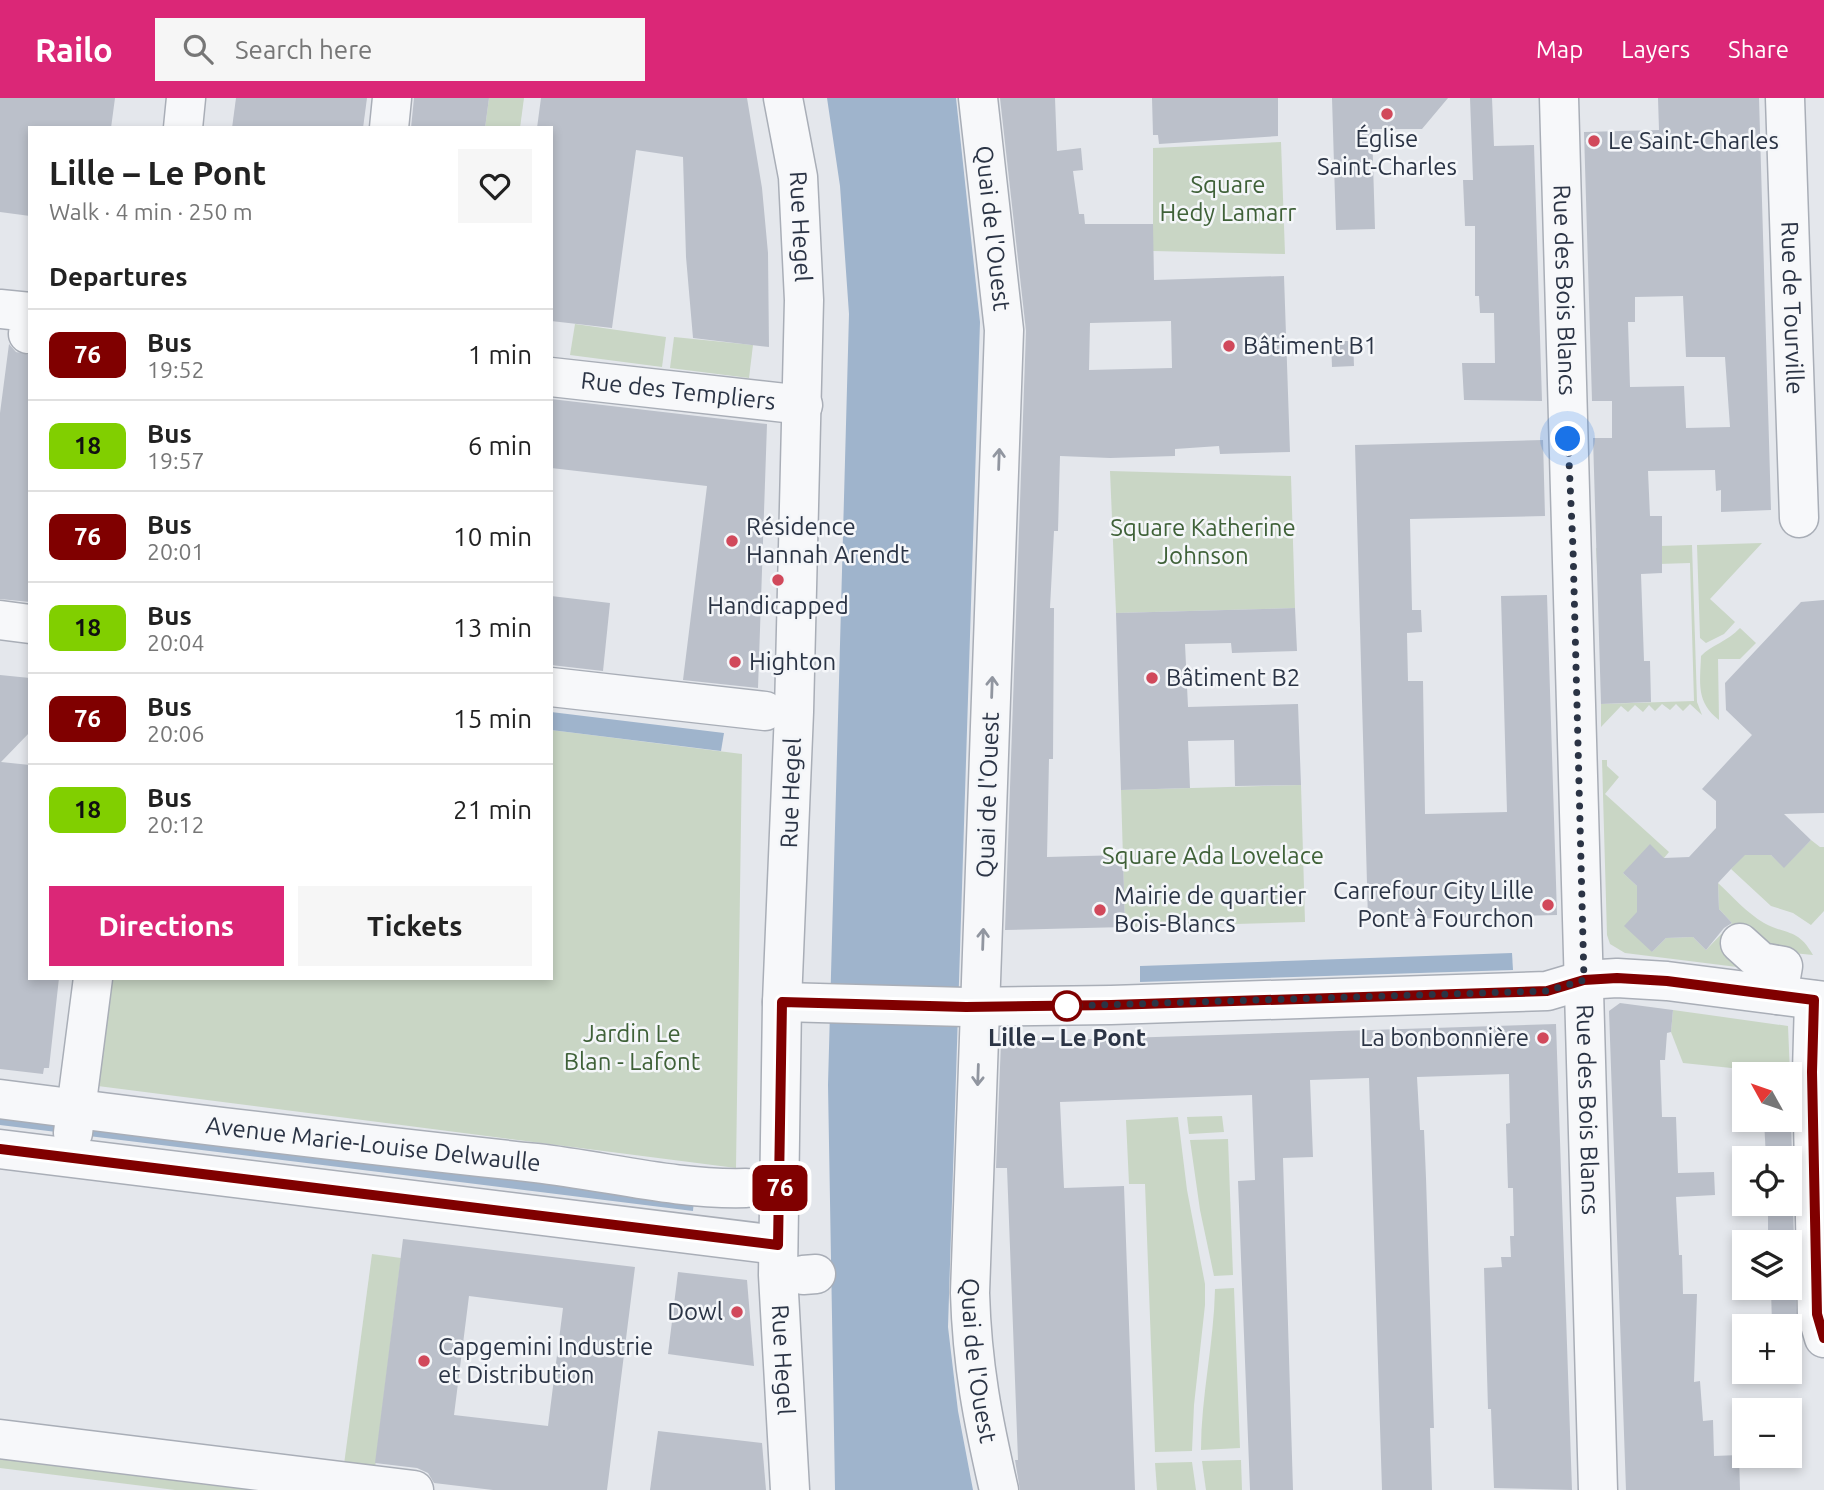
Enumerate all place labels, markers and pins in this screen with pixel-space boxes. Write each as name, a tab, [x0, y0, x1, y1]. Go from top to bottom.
marker: Église Saint-Charles	[1379, 106, 1395, 122]
place label: Église Saint-Charles	[1317, 124, 1457, 180]
place label: Le Saint-Charles	[1608, 127, 1779, 154]
marker: Le Saint-Charles	[1586, 133, 1602, 149]
place label: Bâtiment B1	[1243, 332, 1377, 359]
marker: Bâtiment B1	[1221, 338, 1237, 354]
place label: Résidence Hannah Arendt	[746, 513, 910, 568]
marker: Résidence Hannah Arendt	[724, 533, 740, 549]
marker: Handicapped	[770, 572, 786, 588]
place label: Handicapped	[707, 592, 849, 619]
place label: Highton	[749, 648, 836, 675]
marker: Highton	[727, 654, 743, 670]
place label: Bâtiment B2	[1166, 664, 1300, 691]
marker: Bâtiment B2	[1144, 670, 1160, 686]
place label: Carrefour City Lille Pont à Fourchon	[1333, 877, 1534, 932]
place label: Mairie de quartier Bois-Blancs	[1114, 882, 1306, 937]
marker: Carrefour City Lille Pont à Fourchon	[1540, 897, 1556, 913]
marker: Mairie de quartier Bois-Blancs	[1092, 902, 1108, 918]
marker: Lille – Le Pont	[1052, 991, 1082, 1021]
place label: Lille – Le Pont	[988, 1024, 1146, 1051]
place label: La bonbonnière	[1360, 1024, 1529, 1051]
marker: La bonbonnière	[1535, 1030, 1551, 1046]
place label: Dowl	[667, 1298, 723, 1325]
marker: Dowl	[729, 1304, 745, 1320]
place label: Capgemini Industrie et Distribution	[438, 1333, 653, 1388]
marker: Capgemini Industrie et Distribution	[416, 1353, 432, 1369]

